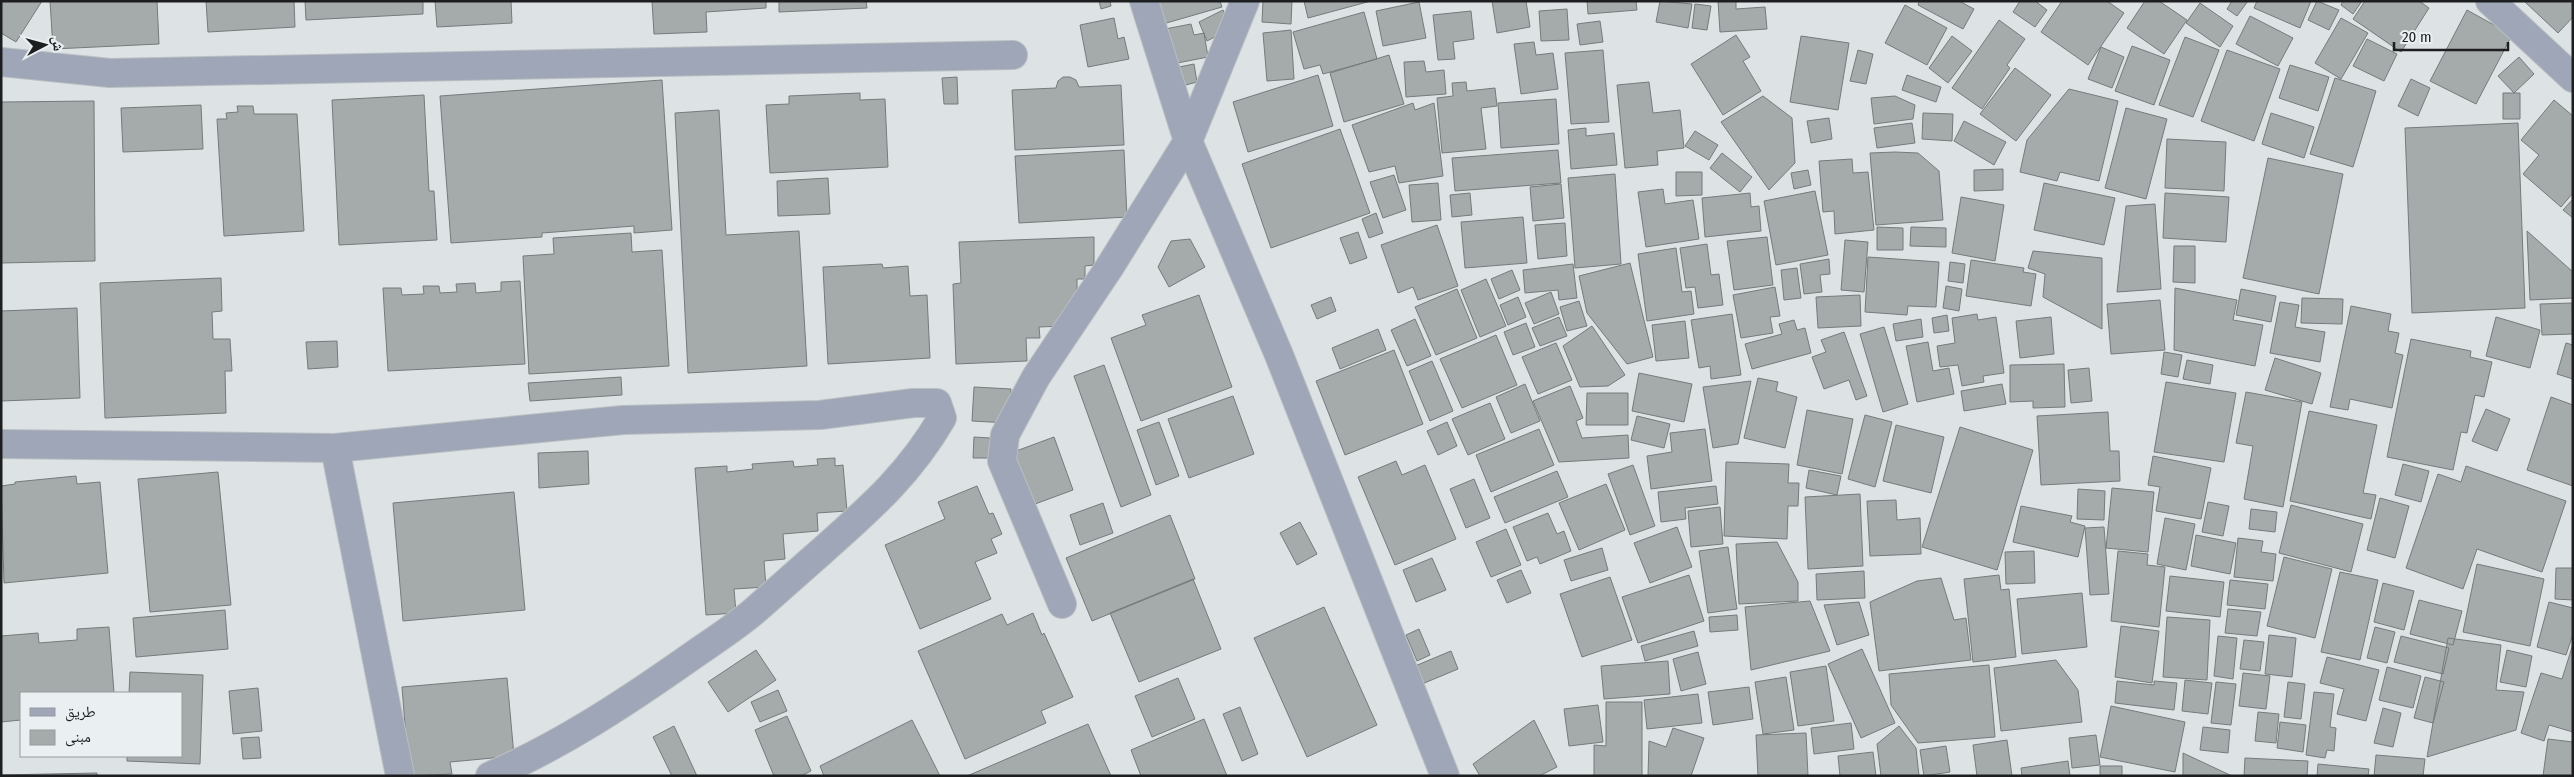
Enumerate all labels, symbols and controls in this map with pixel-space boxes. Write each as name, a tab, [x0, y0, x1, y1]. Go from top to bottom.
north arrow	[20, 20, 70, 70]
scale bar	[2394, 20, 2508, 52]
text: 20 m	[2402, 28, 2432, 46]
text: ش	[48, 35, 67, 52]
legend	[20, 692, 182, 757]
text: طريق	[65, 703, 96, 722]
text: مبنى	[65, 728, 91, 747]

